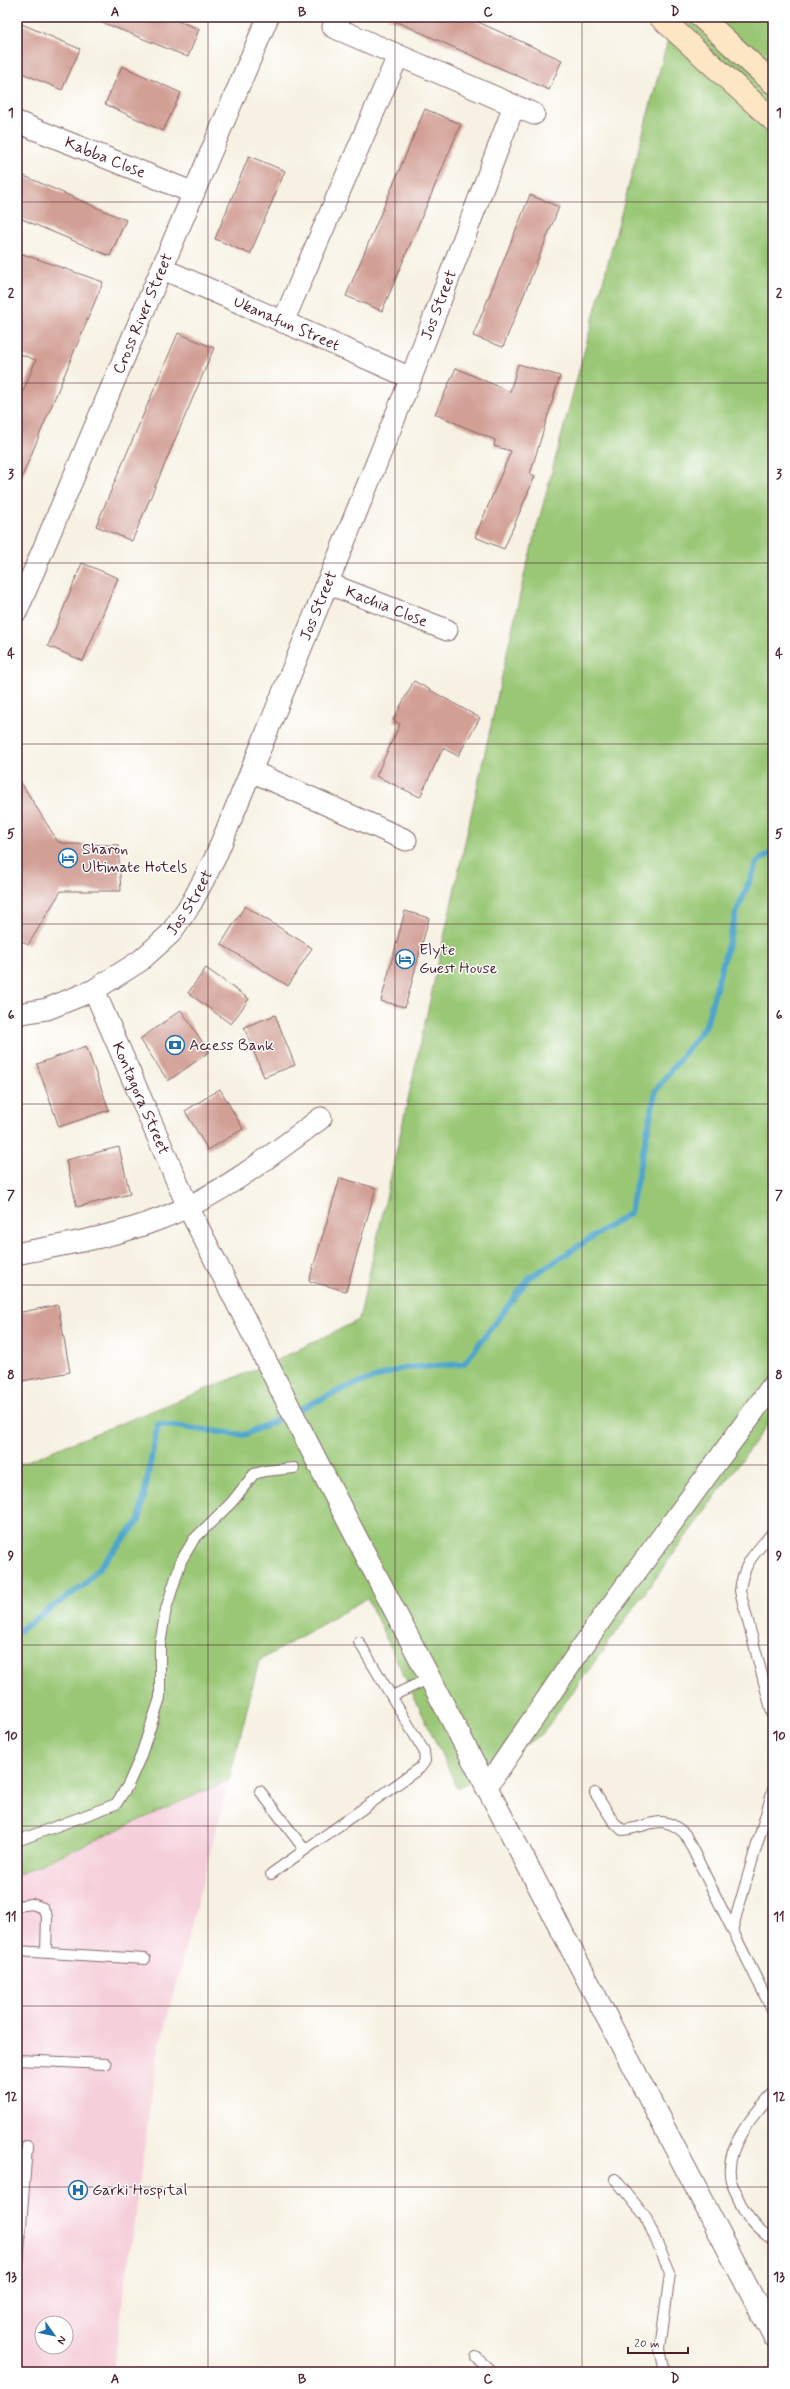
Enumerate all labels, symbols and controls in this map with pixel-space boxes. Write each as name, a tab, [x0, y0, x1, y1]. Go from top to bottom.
text: A	[111, 4, 119, 21]
text: B	[298, 4, 307, 21]
text: C	[483, 4, 493, 21]
text: D	[671, 4, 680, 21]
text: 1	[8, 105, 14, 122]
text: 1	[776, 105, 782, 122]
street label: Kabba Close	[62, 132, 149, 183]
street label: Cross River Street	[108, 249, 178, 377]
street label: Jos Street	[416, 266, 462, 343]
text: 2	[8, 285, 15, 302]
text: 2	[776, 285, 783, 302]
street label: Ukanafun Street	[230, 291, 343, 356]
text: 3	[8, 466, 14, 483]
text: 3	[776, 466, 782, 483]
street label: Jos Street	[295, 567, 342, 644]
street label: Kachia Close	[342, 581, 431, 632]
text: 4	[7, 646, 15, 663]
text: 4	[775, 646, 783, 663]
text: 5	[7, 826, 15, 843]
text: 5	[775, 826, 783, 843]
place label: Sharon Ultimate Hotels	[82, 839, 187, 878]
hotel icon: Sharon Ultimate Hotels	[57, 847, 79, 869]
street label: Jos Street	[162, 866, 218, 940]
place label: Elyte Guest House	[419, 940, 498, 979]
hotel icon: Elyte Guest House	[394, 948, 416, 970]
text: 6	[8, 1007, 15, 1024]
text: 6	[776, 1007, 783, 1024]
bank icon: Access Bank	[164, 1034, 186, 1056]
place label: Access Bank	[189, 1035, 274, 1056]
street label: Kontagora Street	[107, 1039, 175, 1158]
text: 7	[7, 1187, 15, 1204]
text: 7	[775, 1187, 783, 1204]
text: 8	[7, 1367, 15, 1384]
text: 8	[775, 1367, 783, 1384]
text: 9	[8, 1548, 15, 1565]
text: 9	[776, 1548, 783, 1565]
text: 10	[4, 1728, 18, 1745]
text: 10	[772, 1728, 786, 1745]
text: 11	[5, 1909, 17, 1926]
text: 11	[773, 1909, 785, 1926]
text: 12	[5, 2089, 17, 2106]
text: 12	[773, 2089, 785, 2106]
hospital icon: Garki Hospital	[67, 2179, 89, 2201]
place label: Garki Hospital	[92, 2180, 187, 2201]
text: 13	[5, 2269, 17, 2286]
text: 13	[773, 2269, 785, 2286]
north arrow	[34, 2315, 74, 2355]
scale bar	[628, 2329, 688, 2355]
text: N	[54, 2333, 69, 2347]
text: 20 m	[634, 2336, 660, 2352]
text: A	[111, 2371, 119, 2388]
text: B	[298, 2371, 307, 2388]
text: C	[483, 2371, 493, 2388]
text: D	[671, 2371, 680, 2388]

